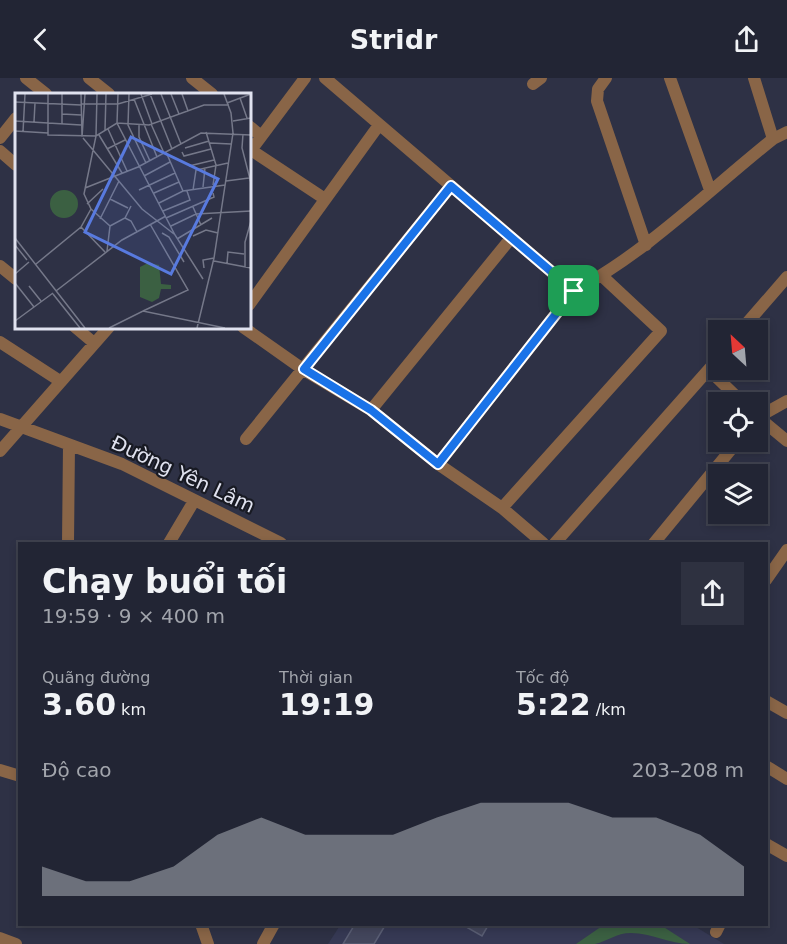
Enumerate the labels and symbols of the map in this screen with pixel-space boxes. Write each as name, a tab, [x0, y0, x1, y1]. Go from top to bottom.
inset map	[15, 93, 250, 328]
pin	[548, 265, 599, 316]
north arrow	[708, 320, 768, 380]
street label: Đường Yên Lâm	[107, 430, 259, 518]

